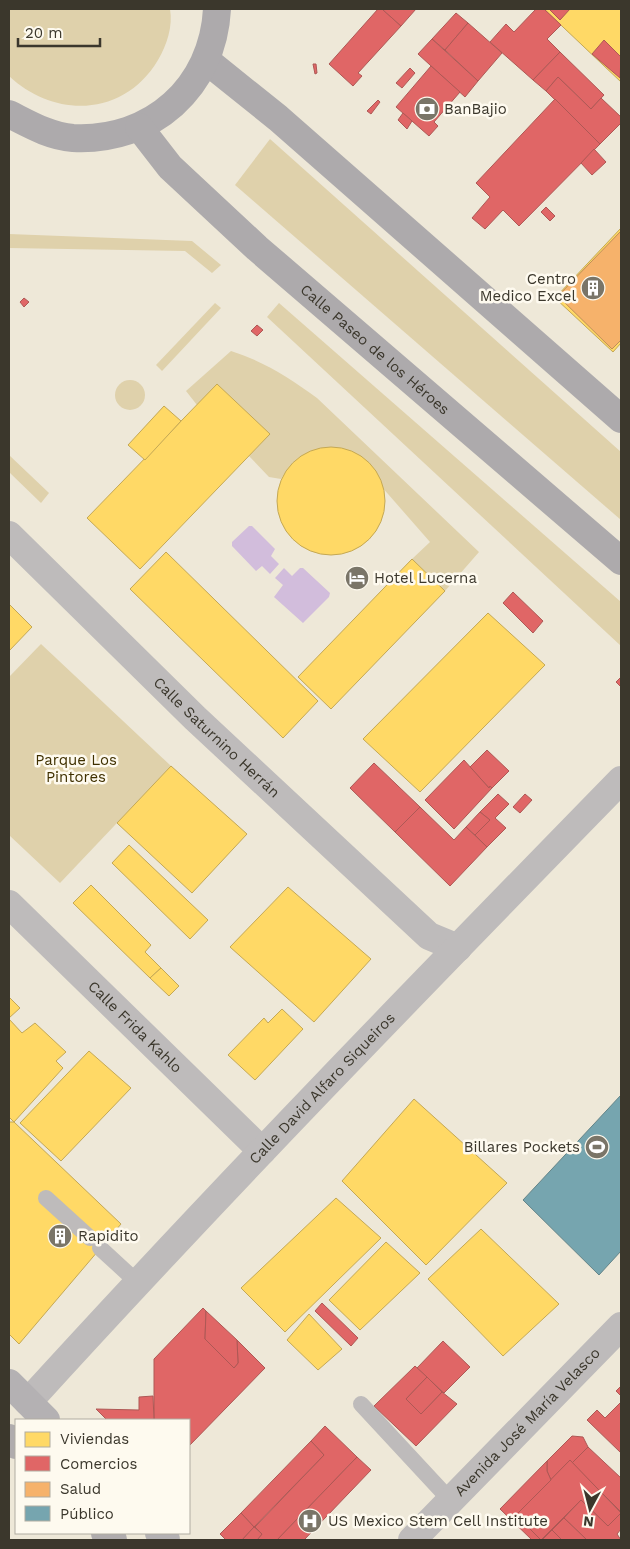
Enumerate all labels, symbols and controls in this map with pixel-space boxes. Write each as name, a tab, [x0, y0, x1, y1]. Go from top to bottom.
scale bar	[18, 15, 100, 47]
text: 20 m	[25, 24, 63, 42]
bank icon: BanBajio	[414, 96, 440, 122]
place label: BanBajio	[444, 100, 507, 118]
place label: Centro Medico Excel	[480, 270, 576, 305]
building icon: Centro Medico Excel	[580, 275, 606, 301]
street label: Calle Paseo de los Héroes	[297, 280, 453, 419]
hotel icon: Hotel Lucerna	[344, 565, 370, 591]
place label: Hotel Lucerna	[374, 569, 477, 587]
street label: Calle Saturnino Herrán	[150, 673, 284, 801]
park label: Parque Los Pintores	[35, 751, 117, 786]
street label: Calle Frida Kahlo	[84, 977, 186, 1077]
street label: Calle David Alfaro Siqueiros	[245, 1009, 399, 1168]
sports icon: Billares Pockets	[584, 1134, 610, 1160]
place label: Billares Pockets	[464, 1138, 580, 1156]
building icon: Rapidito	[47, 1223, 73, 1249]
place label: Rapidito	[78, 1227, 139, 1245]
street label: Avenida José María Velasco	[451, 1344, 604, 1500]
legend	[15, 1419, 190, 1534]
text: Viviendas	[60, 1430, 129, 1448]
text: Comercios	[60, 1455, 138, 1473]
text: Salud	[60, 1480, 101, 1498]
north arrow	[565, 1484, 615, 1534]
text: Público	[60, 1505, 114, 1523]
hospital icon: US Mexico Stem Cell Institute	[297, 1508, 323, 1534]
place label: US Mexico Stem Cell Institute	[328, 1512, 548, 1530]
text: N	[582, 1513, 595, 1530]

